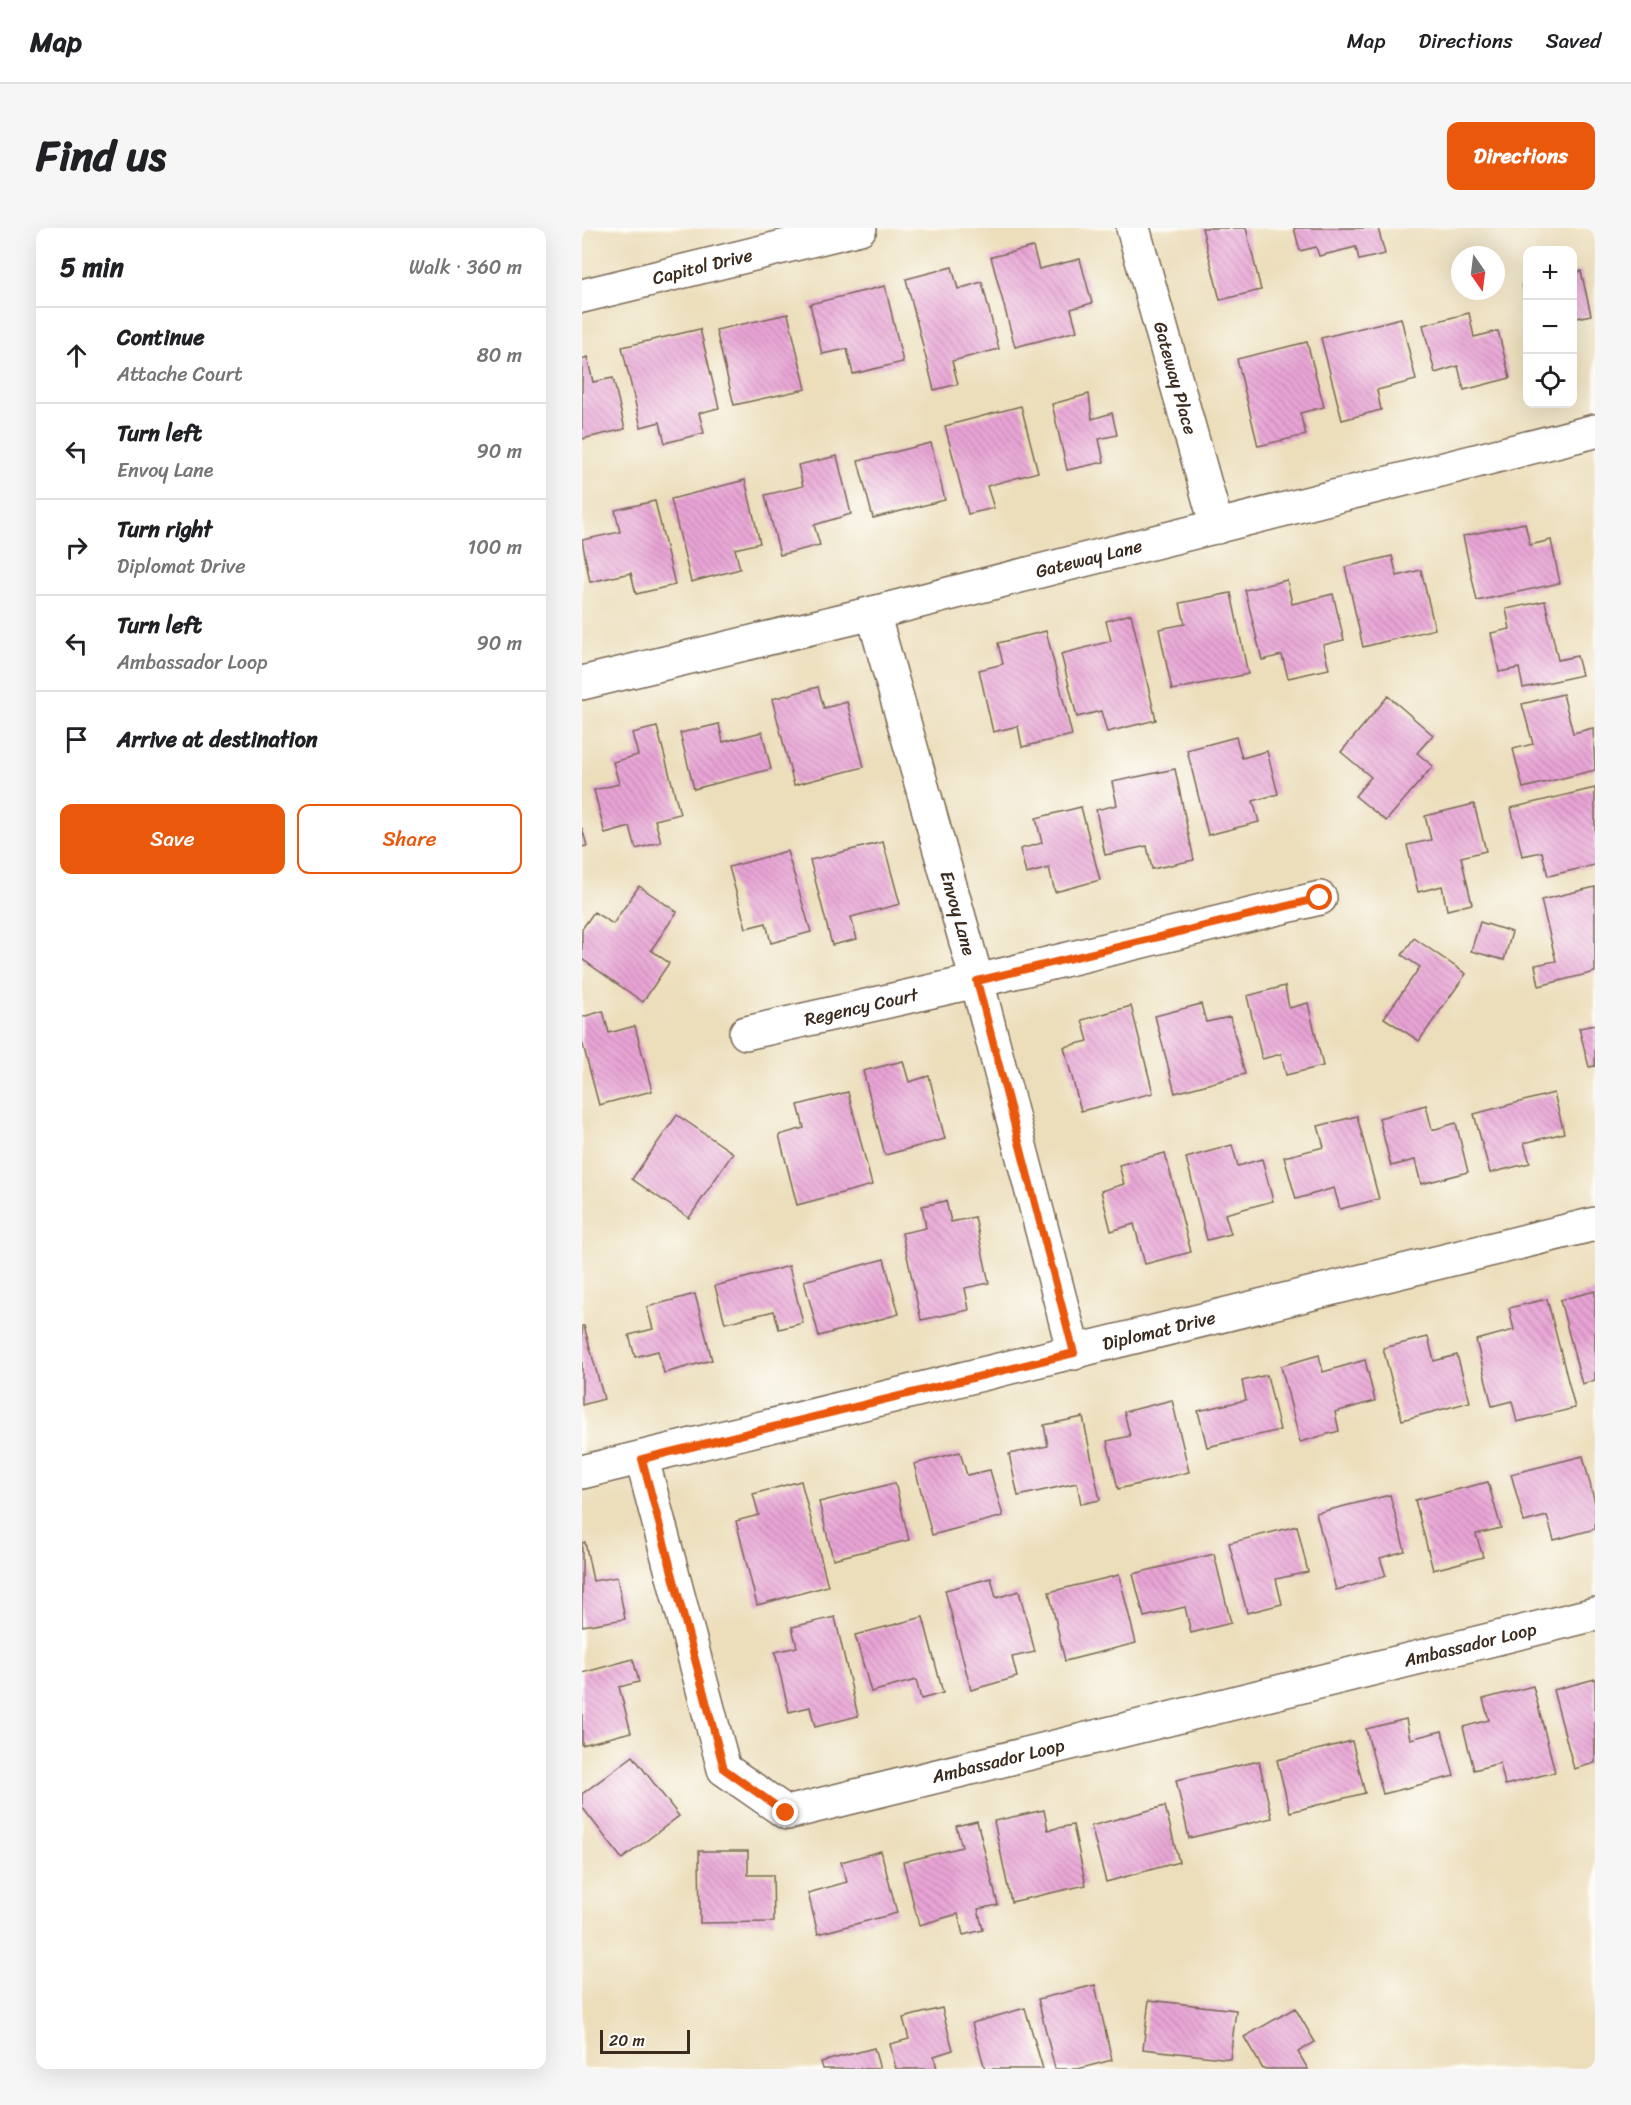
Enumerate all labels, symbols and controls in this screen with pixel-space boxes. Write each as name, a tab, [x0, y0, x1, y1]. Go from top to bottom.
text: Map	[30, 17, 82, 66]
text: Map	[1347, 22, 1385, 60]
text: Directions	[1418, 22, 1513, 60]
text: Saved	[1546, 22, 1601, 60]
text: Find us	[36, 119, 166, 193]
button: Directions	[1447, 122, 1595, 190]
street label: Capitol Drive	[649, 239, 756, 294]
text: 5 min	[60, 244, 124, 290]
north arrow	[1451, 246, 1505, 300]
map controls	[1523, 246, 1577, 408]
button: +	[1523, 246, 1577, 300]
text: Walk · 360 m	[409, 250, 522, 285]
button: −	[1523, 300, 1577, 354]
text: Continue	[117, 318, 205, 357]
street label: Gateway Place	[1144, 318, 1206, 438]
text: 80 m	[477, 338, 522, 373]
icon: ahead	[60, 339, 93, 372]
button: locate	[1523, 354, 1577, 408]
text: Attache Court	[117, 357, 243, 392]
text: Turn left	[117, 414, 202, 453]
text: 90 m	[477, 434, 522, 469]
icon: left	[60, 435, 93, 468]
text: Envoy Lane	[117, 453, 213, 488]
text: Turn right	[117, 510, 212, 549]
text: 100 m	[468, 530, 522, 565]
street label: Gateway Lane	[1032, 530, 1146, 587]
icon: right	[60, 531, 93, 564]
text: Diplomat Drive	[117, 549, 246, 584]
text: Turn left	[117, 606, 202, 645]
text: 90 m	[477, 626, 522, 661]
icon: left	[60, 627, 93, 660]
text: Ambassador Loop	[117, 645, 268, 680]
text: Arrive at destination	[117, 720, 318, 759]
icon: arrive	[60, 723, 93, 756]
button: Save	[60, 804, 285, 874]
button: Share	[297, 804, 522, 874]
street label: Envoy Lane	[931, 867, 985, 960]
route start	[1306, 884, 1332, 910]
street label: Regency Court	[801, 979, 922, 1035]
street label: Diplomat Drive	[1099, 1301, 1219, 1360]
street label: Ambassador Loop	[1399, 1613, 1540, 1677]
street label: Ambassador Loop	[928, 1729, 1068, 1793]
route end	[772, 1799, 798, 1825]
text: 20 m	[609, 2026, 645, 2055]
scale bar	[600, 2027, 690, 2054]

